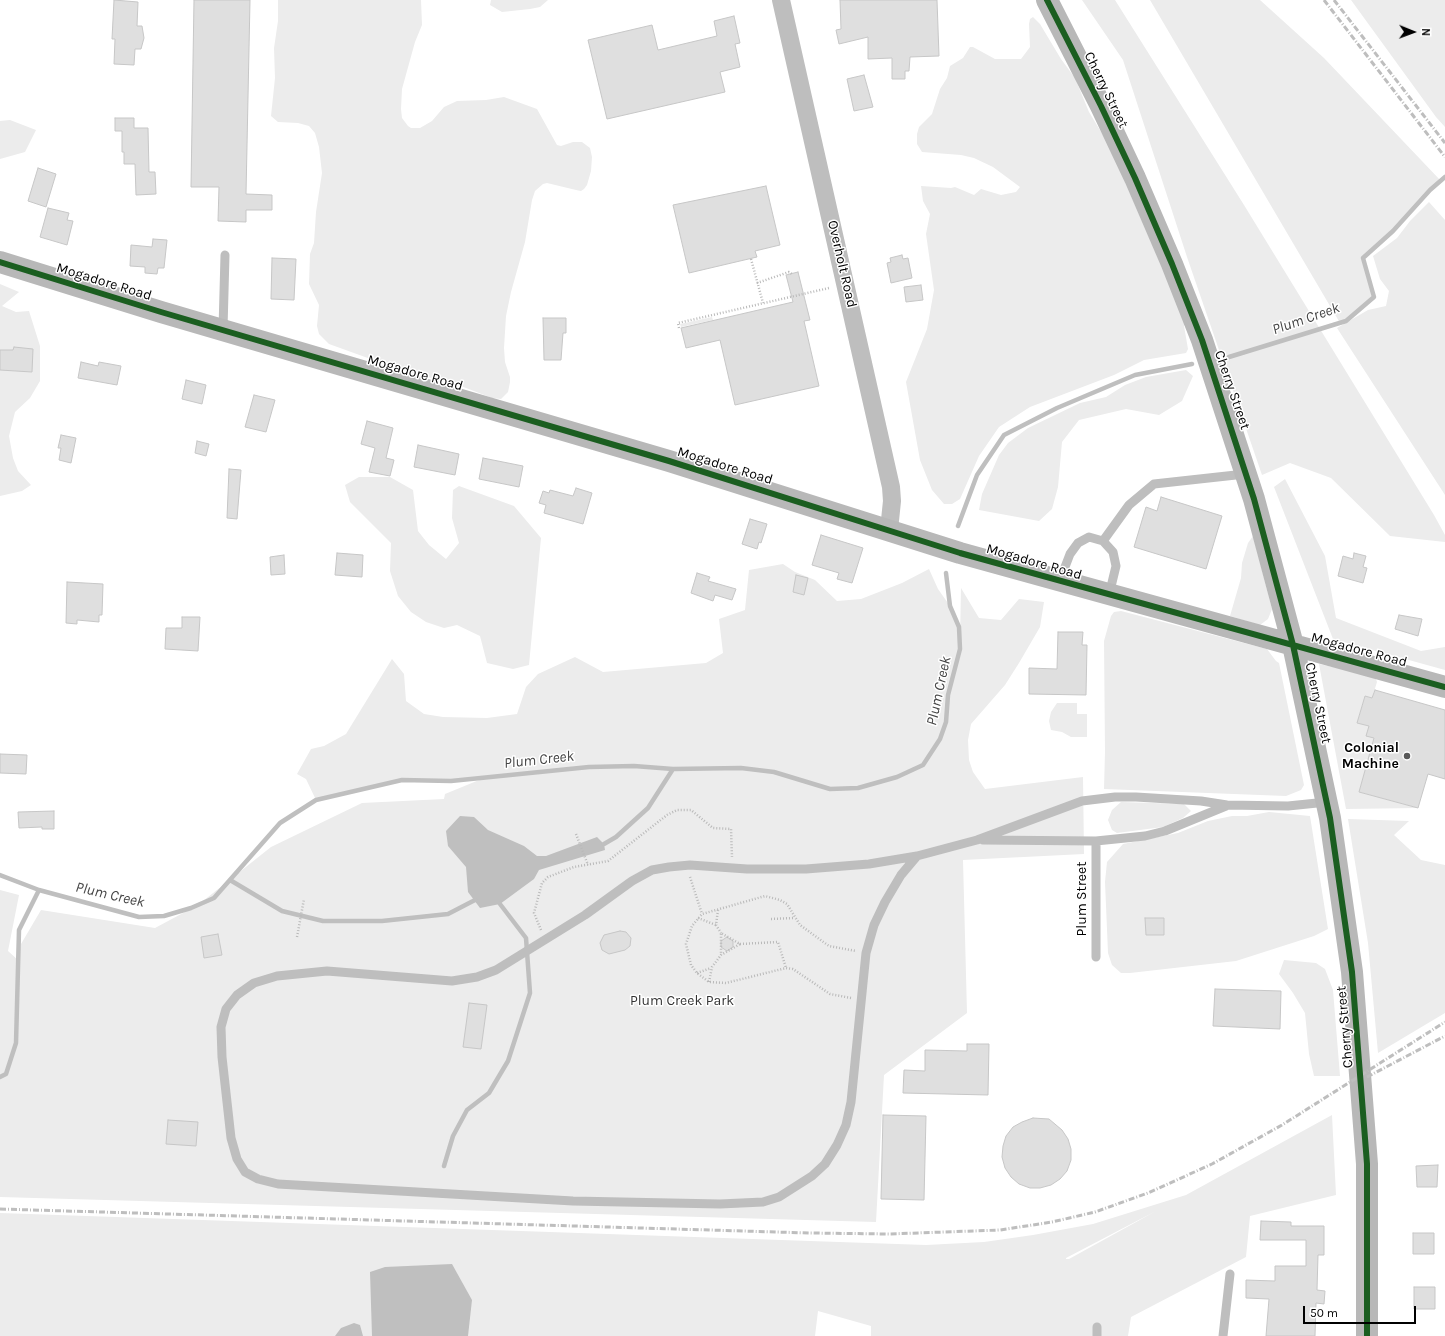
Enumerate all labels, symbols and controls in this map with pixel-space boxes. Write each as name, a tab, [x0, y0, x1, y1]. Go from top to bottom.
north arrow	[1393, 12, 1433, 52]
text: N	[1419, 28, 1432, 36]
street label: Cherry Street	[1080, 49, 1132, 131]
street label: Overholt Road	[824, 219, 860, 309]
street label: Mogadore Road	[54, 260, 154, 304]
water label: Plum Creek	[1270, 299, 1342, 339]
street label: Cherry Street	[1211, 348, 1253, 432]
street label: Mogadore Road	[365, 351, 465, 395]
street label: Mogadore Road	[675, 444, 775, 488]
street label: Mogadore Road	[984, 540, 1084, 584]
street label: Mogadore Road	[1309, 629, 1409, 671]
water label: Plum Creek	[923, 655, 955, 727]
street label: Cherry Street	[1301, 661, 1335, 745]
place label: Colonial Machine	[1342, 740, 1399, 772]
water label: Plum Creek	[503, 747, 575, 773]
marker: Colonial Machine	[1402, 751, 1412, 761]
street label: Plum Street	[1074, 862, 1090, 936]
water label: Plum Creek	[74, 878, 146, 912]
street label: Cherry Street	[1333, 985, 1357, 1069]
park label: Plum Creek Park	[630, 993, 734, 1009]
scale bar	[1305, 1298, 1418, 1324]
text: 50 m	[1310, 1306, 1338, 1320]

